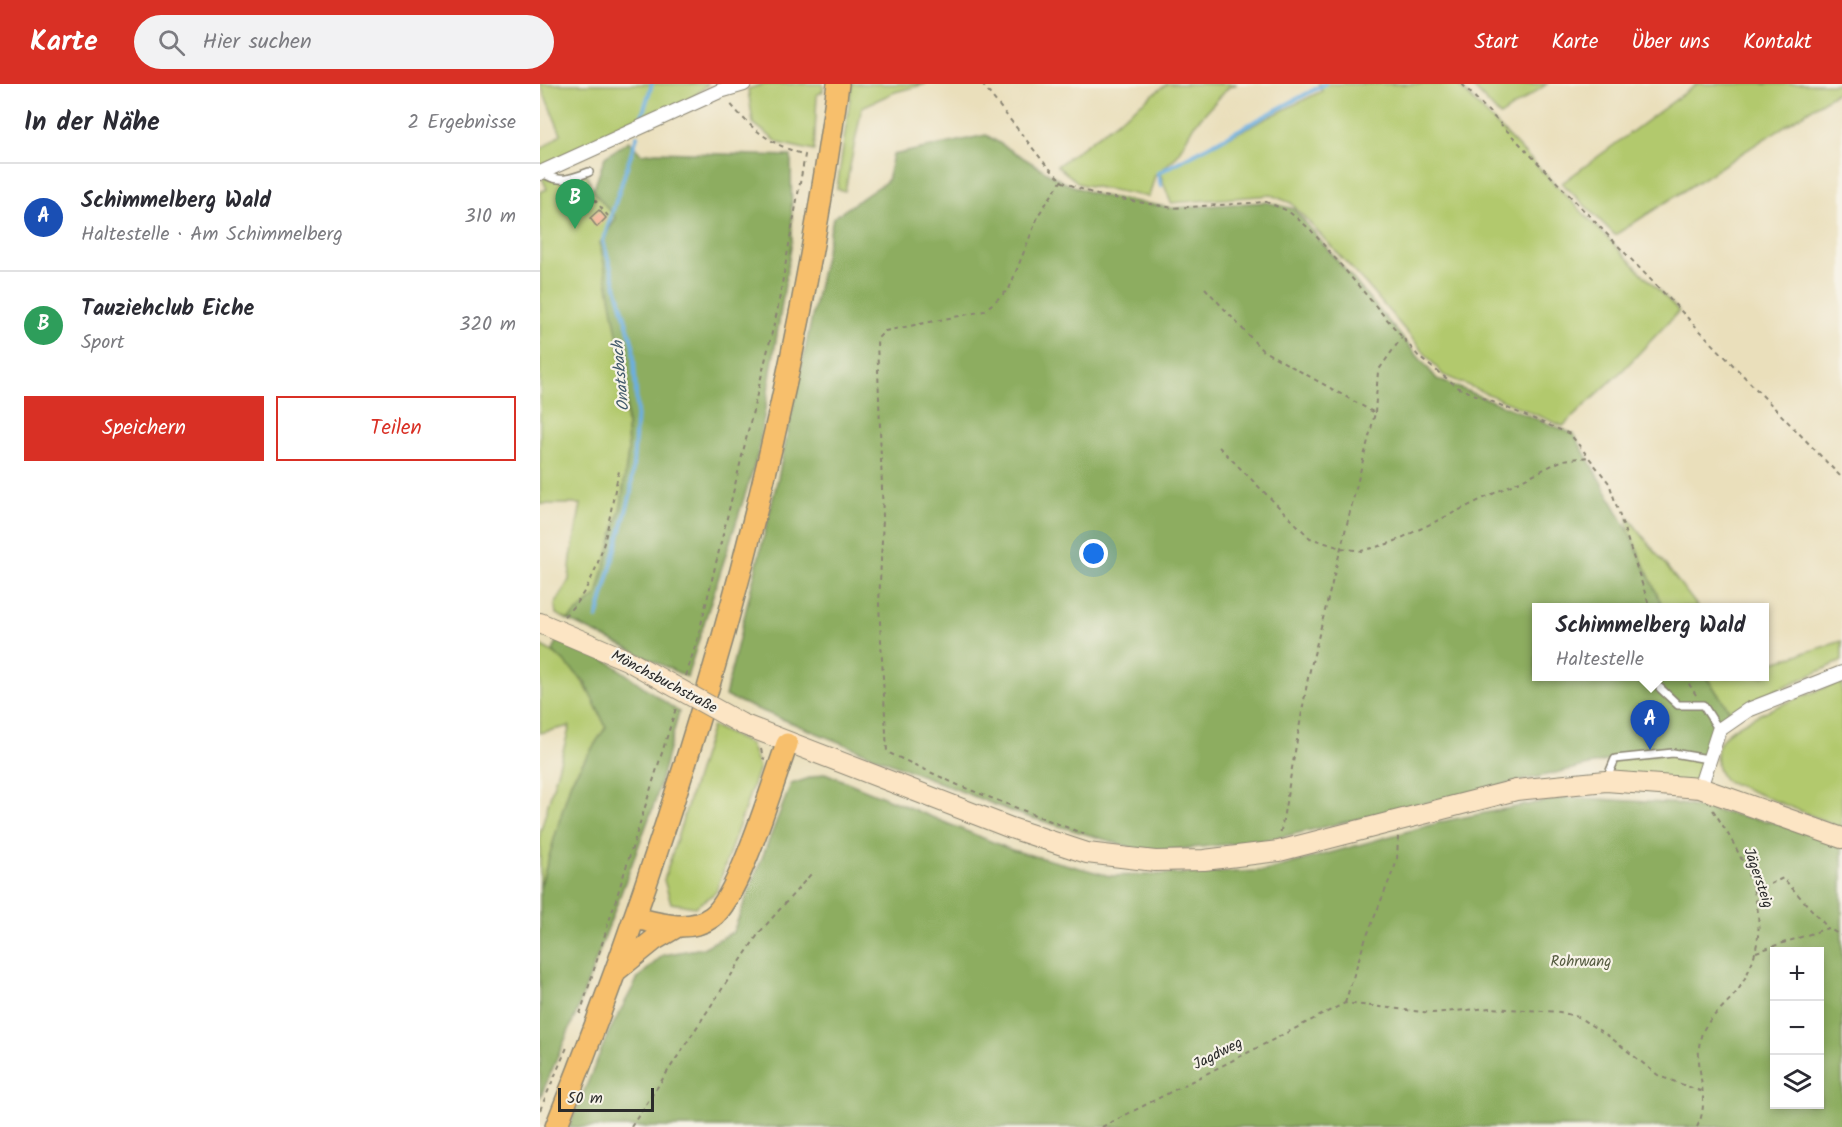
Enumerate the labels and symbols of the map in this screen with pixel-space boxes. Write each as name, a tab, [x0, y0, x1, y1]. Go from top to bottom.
pin: B	[555, 180, 594, 229]
water label: Onatsbach	[605, 338, 637, 412]
your location	[1079, 539, 1108, 568]
street label: Mönchsbuchstraße	[607, 644, 722, 720]
pin: A	[1630, 700, 1670, 750]
street label: Jägersteig	[1736, 845, 1780, 911]
park label: Rohrwang	[1551, 950, 1611, 974]
street label: Jagdweg	[1189, 1031, 1247, 1077]
scale bar	[558, 1085, 654, 1112]

